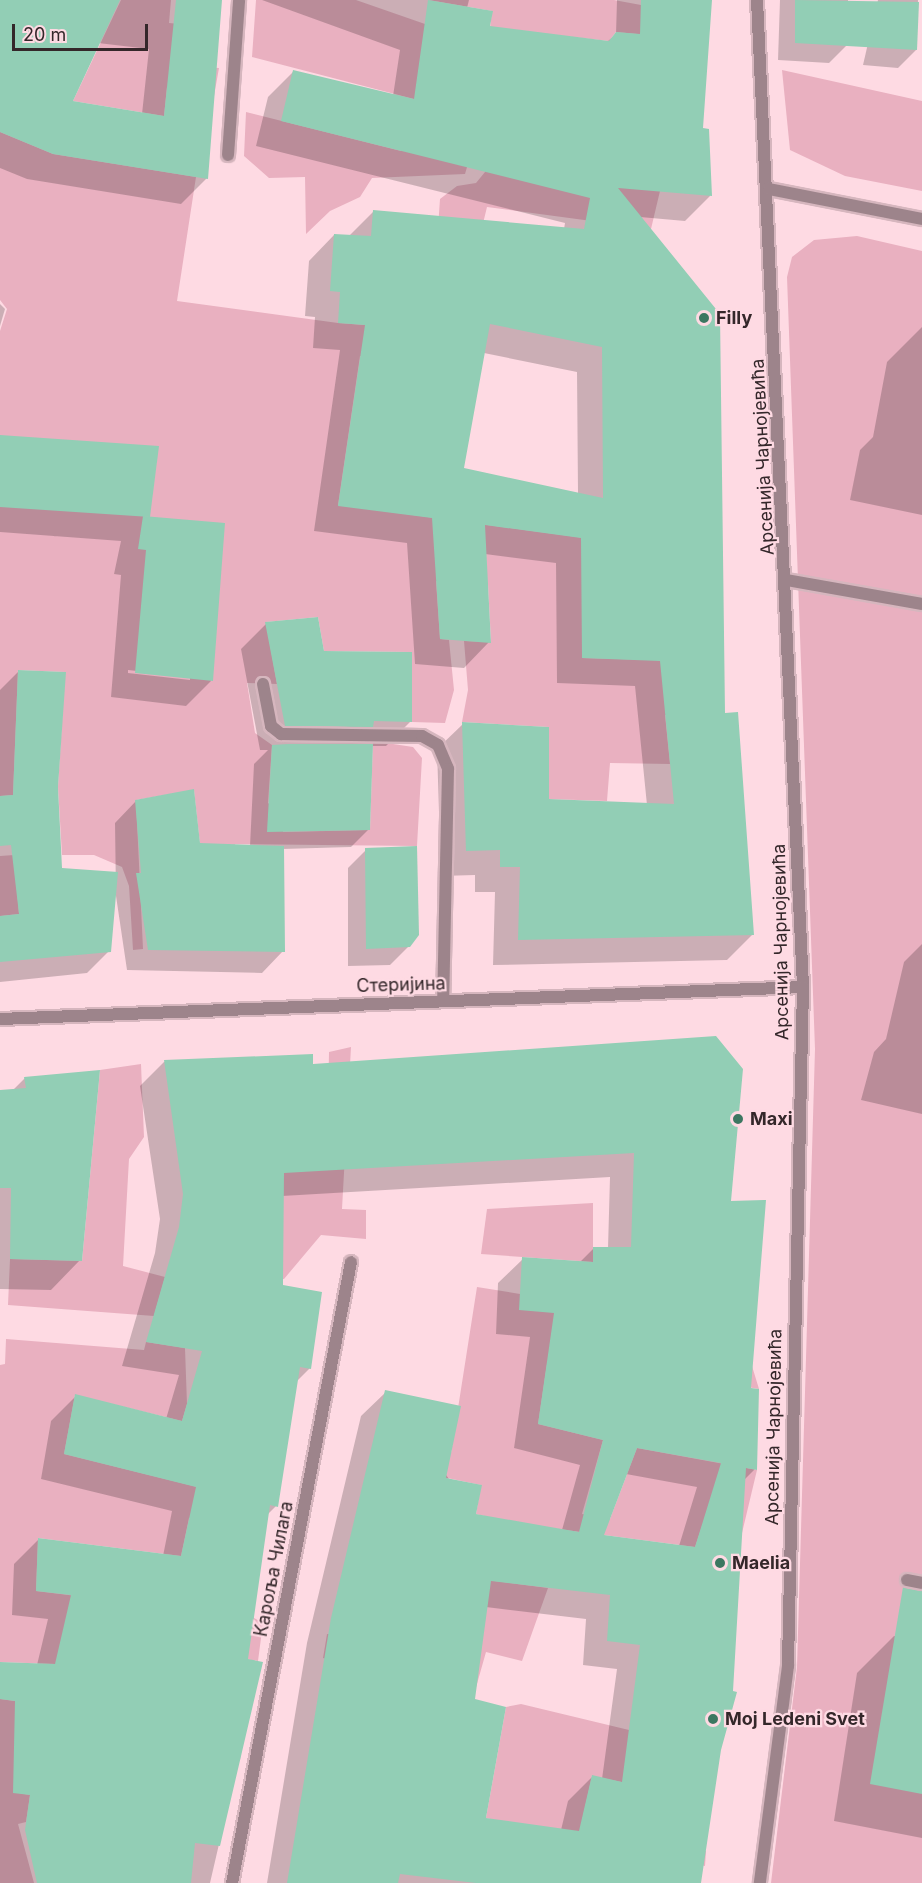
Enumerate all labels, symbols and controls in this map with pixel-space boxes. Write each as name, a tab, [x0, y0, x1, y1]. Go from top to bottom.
scale bar	[15, 12, 152, 50]
text: 20 m	[23, 24, 66, 45]
place label: Filly	[716, 307, 752, 329]
marker: Filly	[697, 311, 711, 325]
street label: Арсенија Чарнојевића	[747, 358, 779, 556]
street label: Арсенија Чарнојевића	[768, 844, 794, 1040]
street label: Стеријина	[356, 973, 446, 997]
place label: Maxi	[750, 1108, 793, 1130]
marker: Maxi	[731, 1112, 745, 1126]
street label: Арсенија Чарнојевића	[761, 1329, 787, 1525]
street label: Кароља Чилага	[250, 1499, 298, 1639]
place label: Maelia	[732, 1552, 790, 1574]
marker: Maelia	[713, 1556, 727, 1570]
place label: Moj Ledeni Svet	[725, 1708, 865, 1730]
marker: Moj Ledeni Svet	[706, 1712, 720, 1726]

